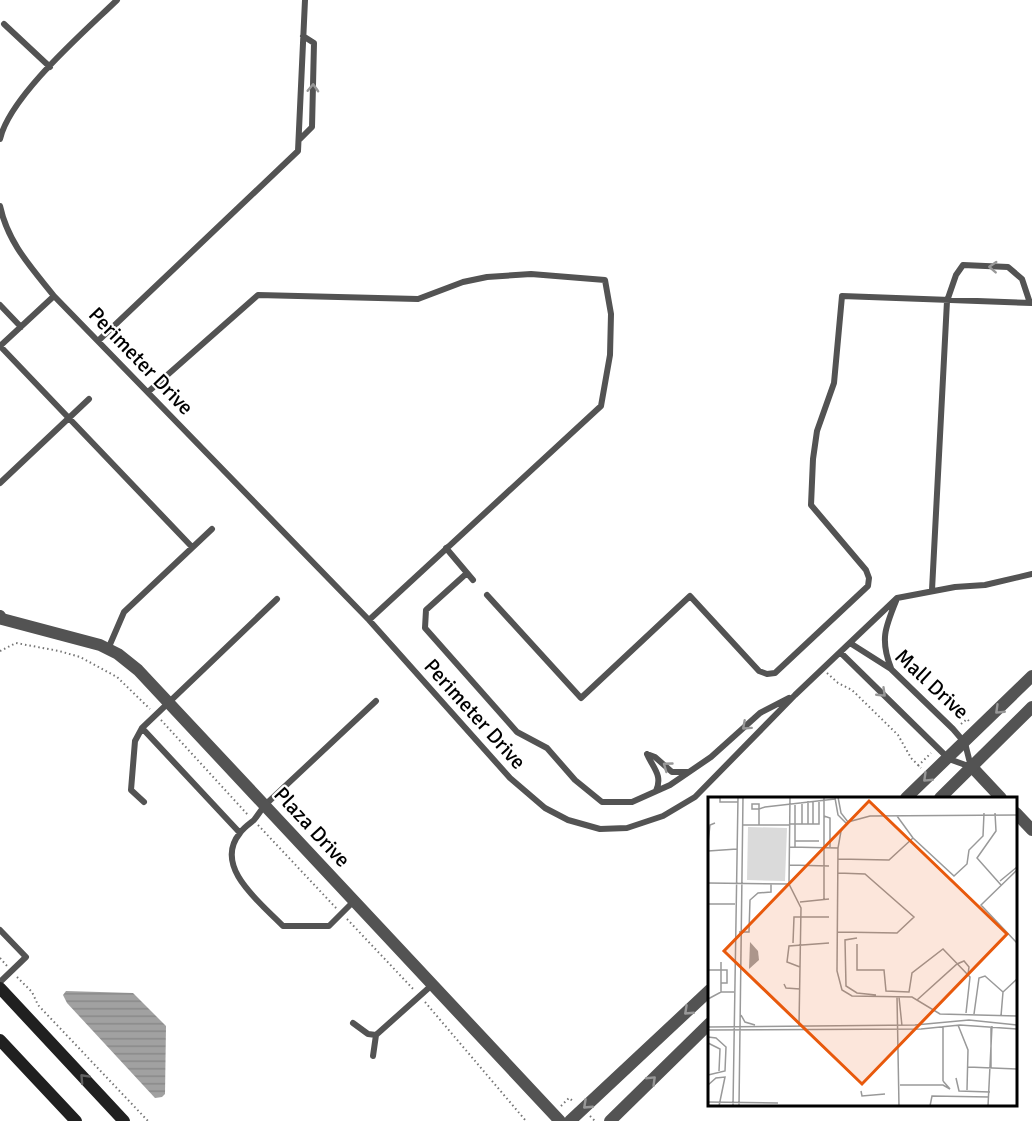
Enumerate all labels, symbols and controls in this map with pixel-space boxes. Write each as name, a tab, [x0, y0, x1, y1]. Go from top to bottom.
one-way arrow	[307, 83, 319, 92]
one-way arrow	[989, 260, 998, 273]
street label: Perimeter Drive	[83, 302, 199, 420]
street label: Mall Drive	[890, 643, 974, 725]
street label: Perimeter Drive	[419, 653, 531, 775]
one-way arrow	[876, 686, 886, 697]
one-way arrow	[996, 702, 1007, 713]
one-way arrow	[742, 719, 753, 730]
one-way arrow	[663, 762, 674, 773]
one-way arrow	[924, 771, 934, 782]
street label: Plaza Drive	[268, 781, 356, 873]
inset map	[708, 797, 1017, 1106]
one-way arrow	[684, 1004, 694, 1015]
one-way arrow	[80, 1075, 91, 1085]
one-way arrow	[645, 1076, 655, 1087]
one-way arrow	[584, 1098, 594, 1109]

